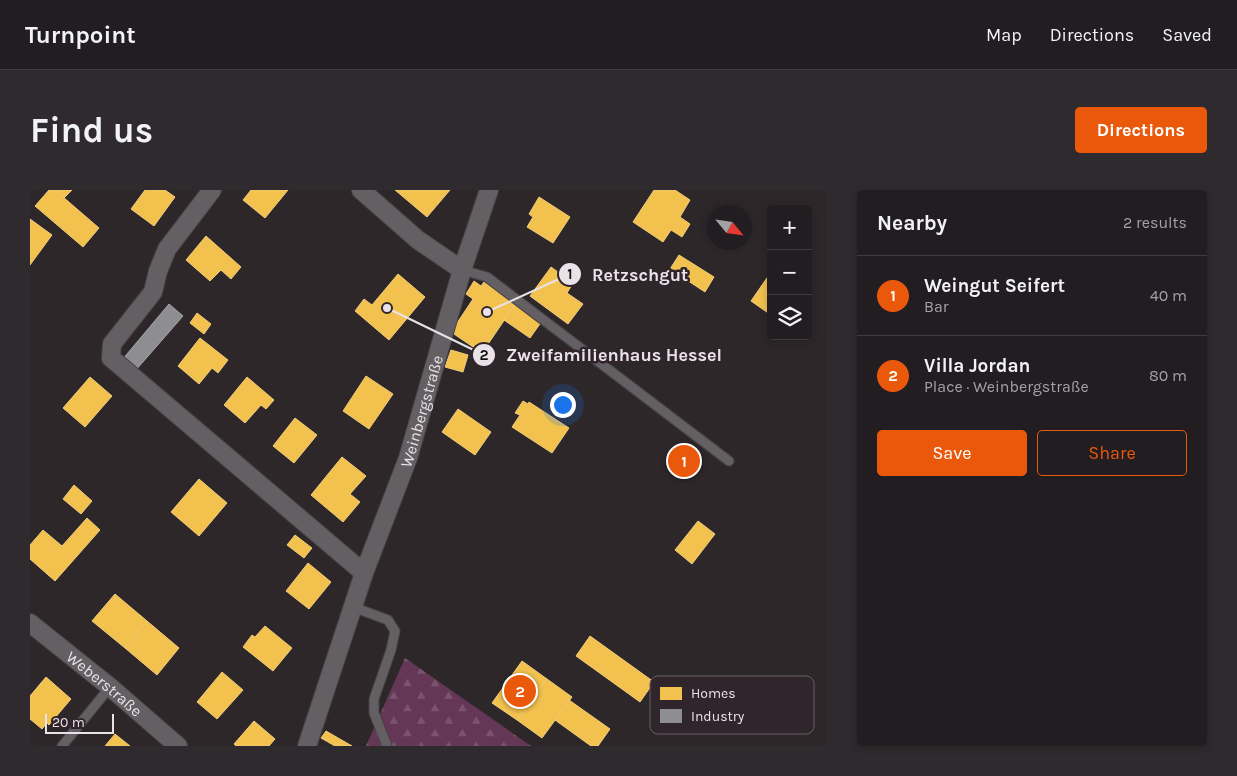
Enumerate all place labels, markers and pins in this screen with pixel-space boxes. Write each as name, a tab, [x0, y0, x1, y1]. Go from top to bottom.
callout: Retzschgut	[557, 258, 699, 291]
callout: Zweifamilienhaus Hessel	[471, 338, 732, 371]
pin: 1	[668, 442, 700, 480]
pin: 2	[504, 672, 536, 710]

